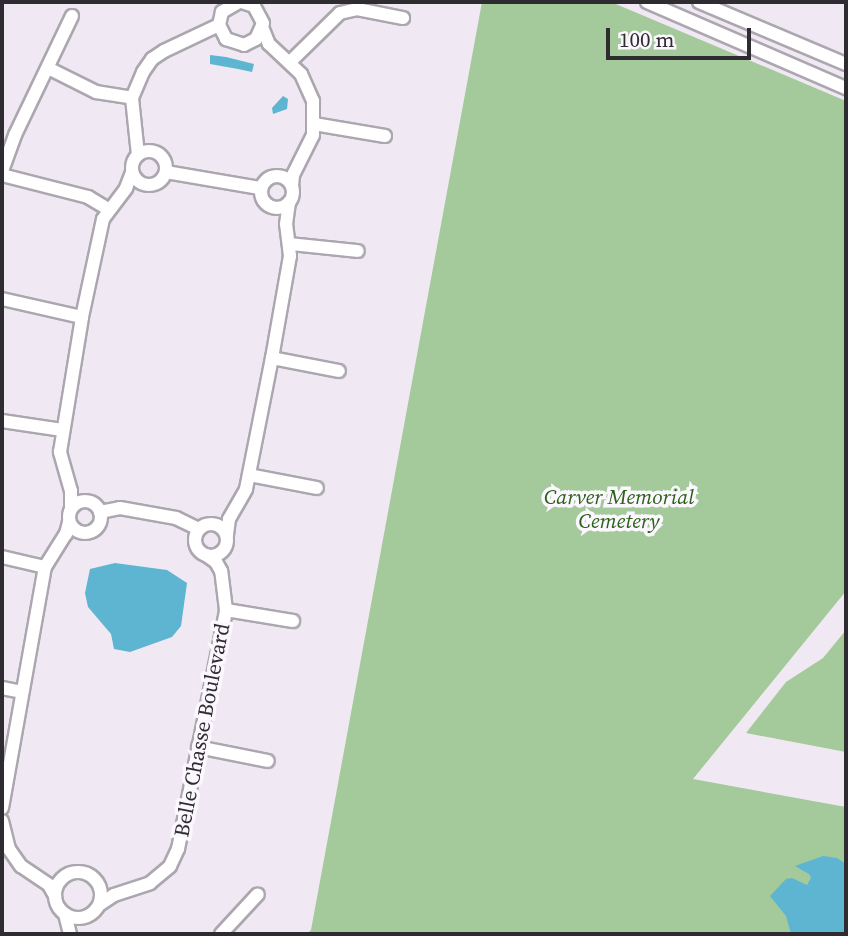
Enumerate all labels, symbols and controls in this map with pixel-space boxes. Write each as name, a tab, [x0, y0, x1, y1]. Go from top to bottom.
scale bar	[610, 14, 755, 58]
text: 100 m	[619, 25, 674, 54]
park label: Carver Memorial Cemetery	[544, 484, 694, 534]
street label: Belle Chasse Boulevard	[169, 621, 235, 839]

